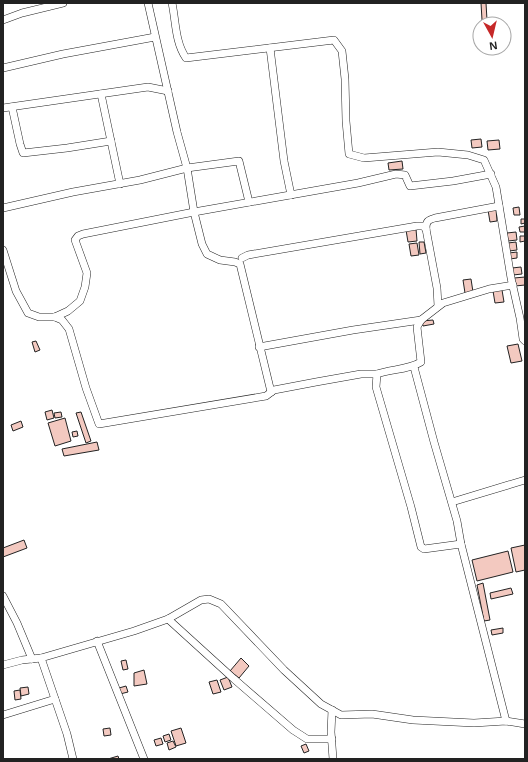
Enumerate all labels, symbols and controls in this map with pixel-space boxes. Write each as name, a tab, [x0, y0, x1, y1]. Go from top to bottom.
north arrow	[472, 16, 512, 56]
text: N	[489, 39, 498, 52]

